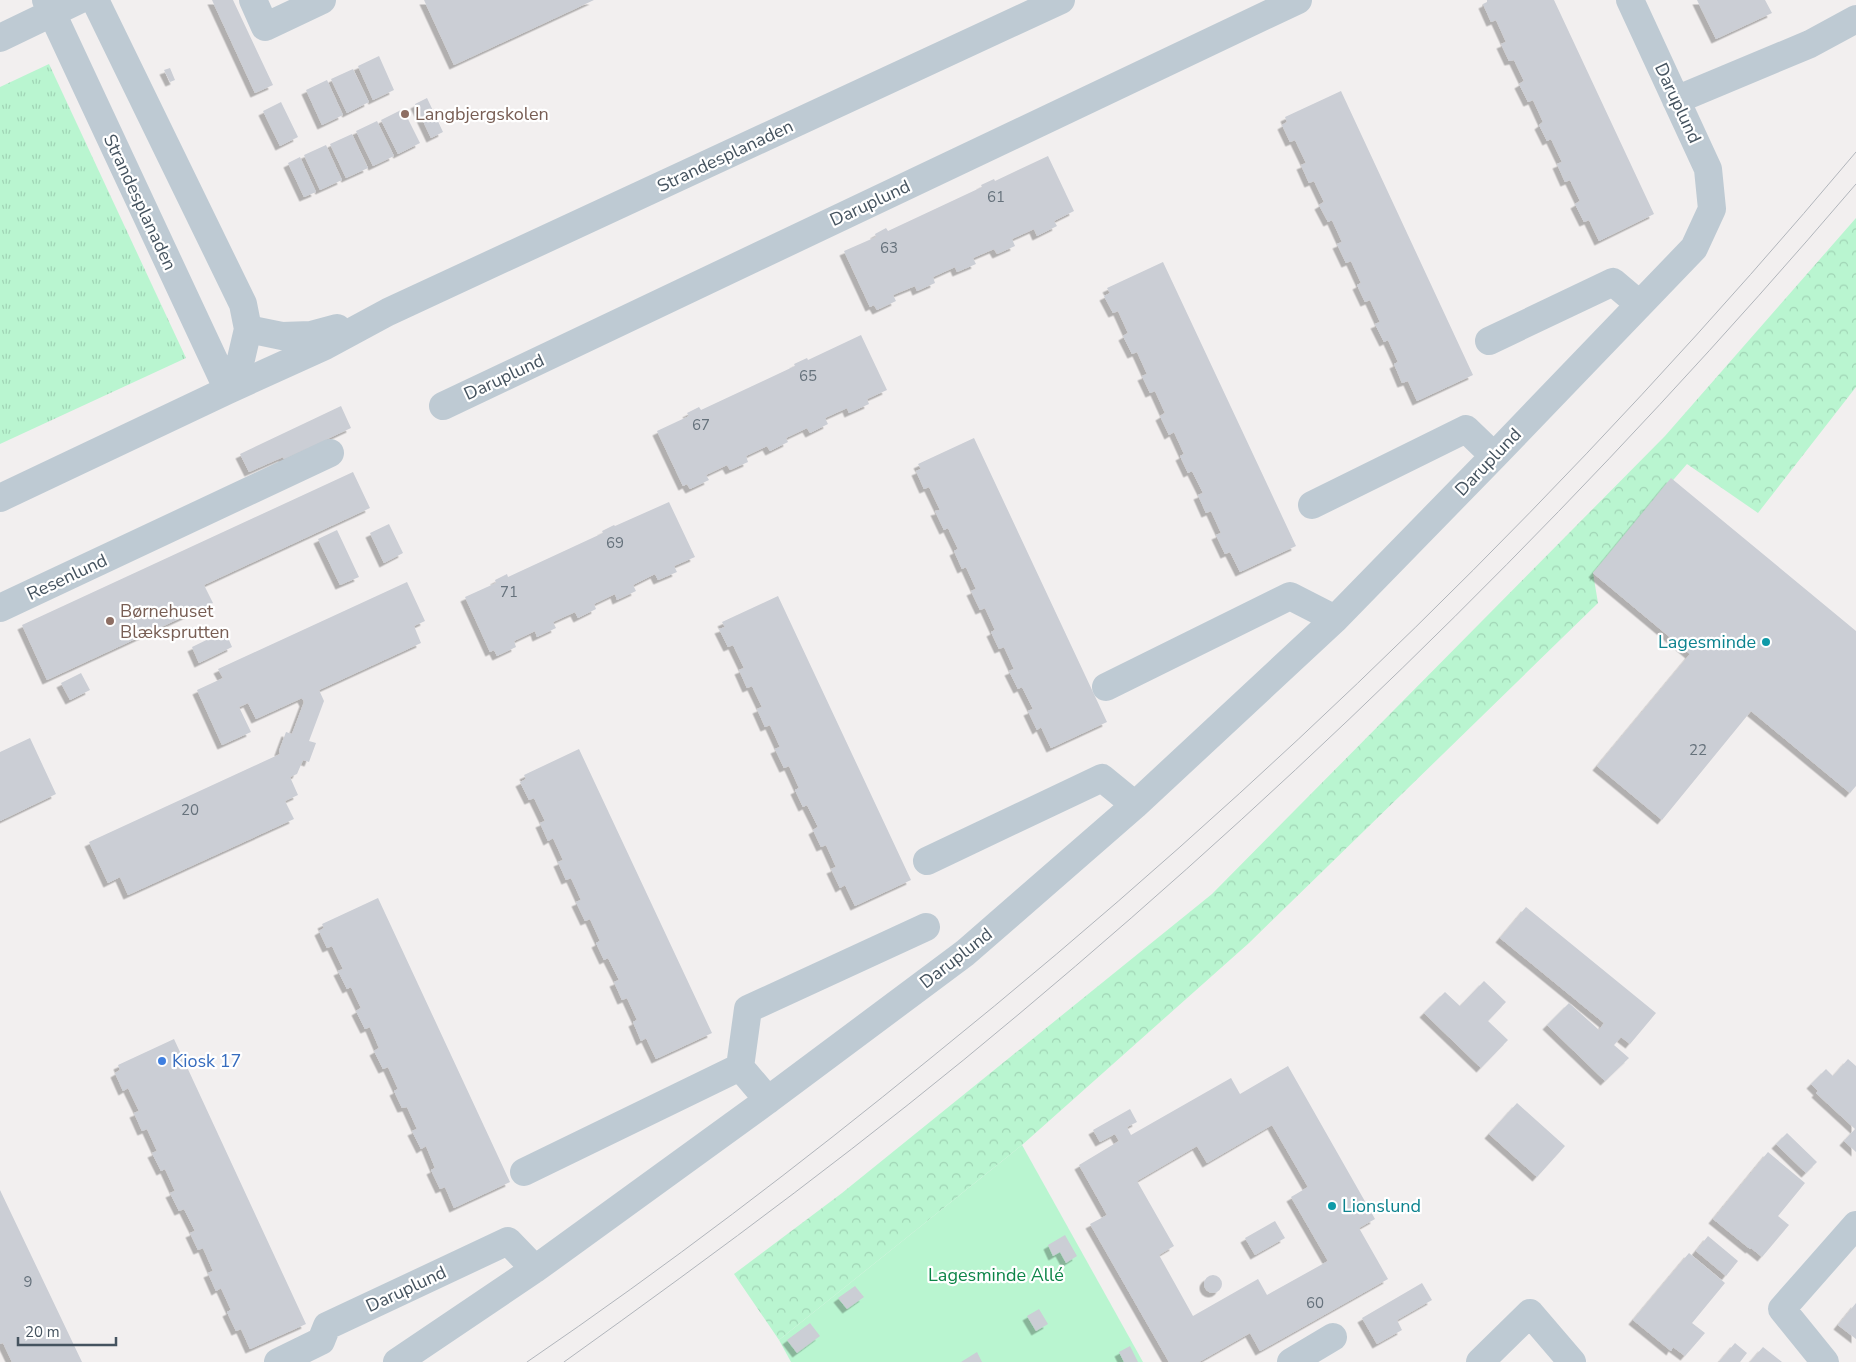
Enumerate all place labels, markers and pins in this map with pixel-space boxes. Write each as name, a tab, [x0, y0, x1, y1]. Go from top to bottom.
place label: Langbjergskolen	[415, 102, 549, 126]
marker: Langbjergskolen	[399, 108, 411, 120]
place label: Børnehuset Blæksprutten	[120, 599, 230, 644]
marker: Børnehuset Blæksprutten	[104, 615, 116, 627]
place label: Lagesminde	[1658, 630, 1756, 654]
marker: Lagesminde	[1760, 636, 1772, 648]
place label: Kiosk 17	[172, 1049, 241, 1073]
marker: Kiosk 17	[156, 1055, 168, 1067]
place label: Lionslund	[1342, 1194, 1421, 1218]
marker: Lionslund	[1326, 1200, 1338, 1212]

